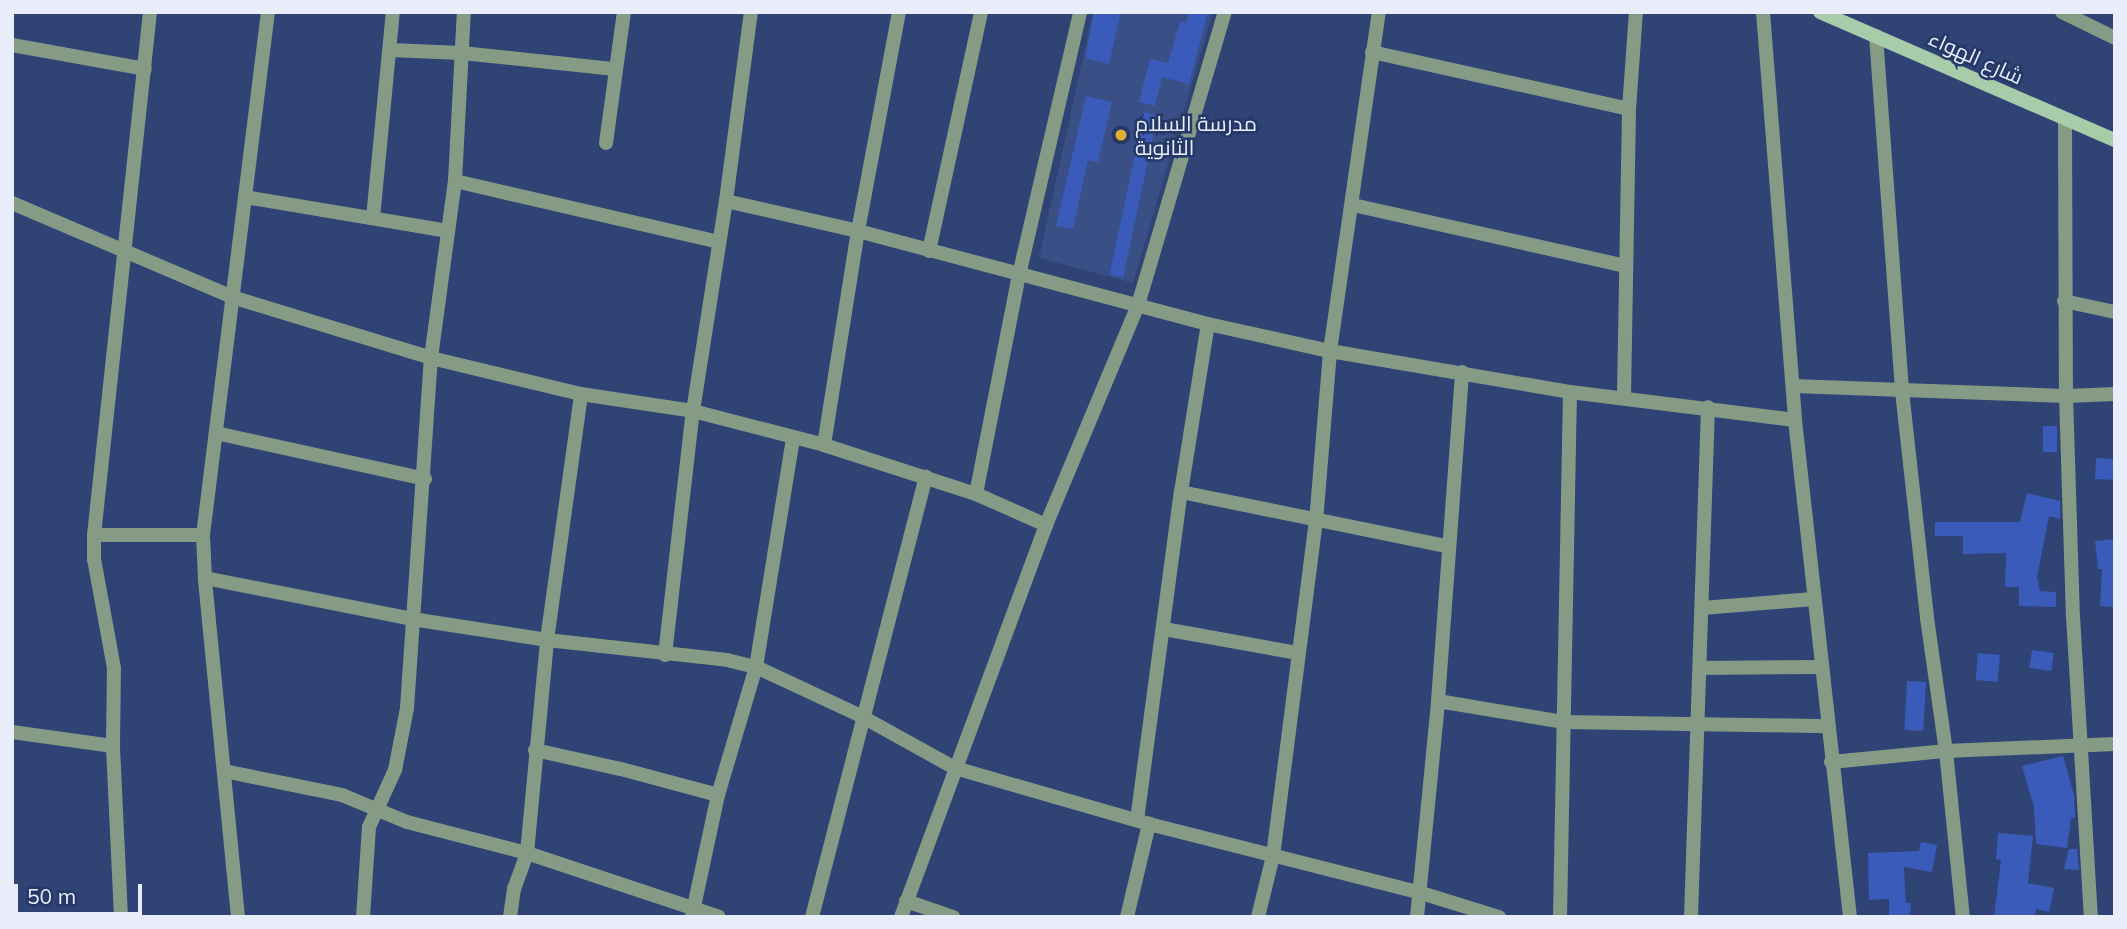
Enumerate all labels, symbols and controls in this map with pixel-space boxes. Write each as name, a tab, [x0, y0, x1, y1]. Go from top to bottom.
street label: شارع الهواء	[1925, 25, 2027, 89]
place label: مدرسة السلام الثانوية	[1135, 110, 1257, 160]
marker: مدرسة السلام الثانوية	[1113, 127, 1129, 143]
scale bar	[18, 870, 145, 914]
text: 50 m	[27, 883, 76, 909]

